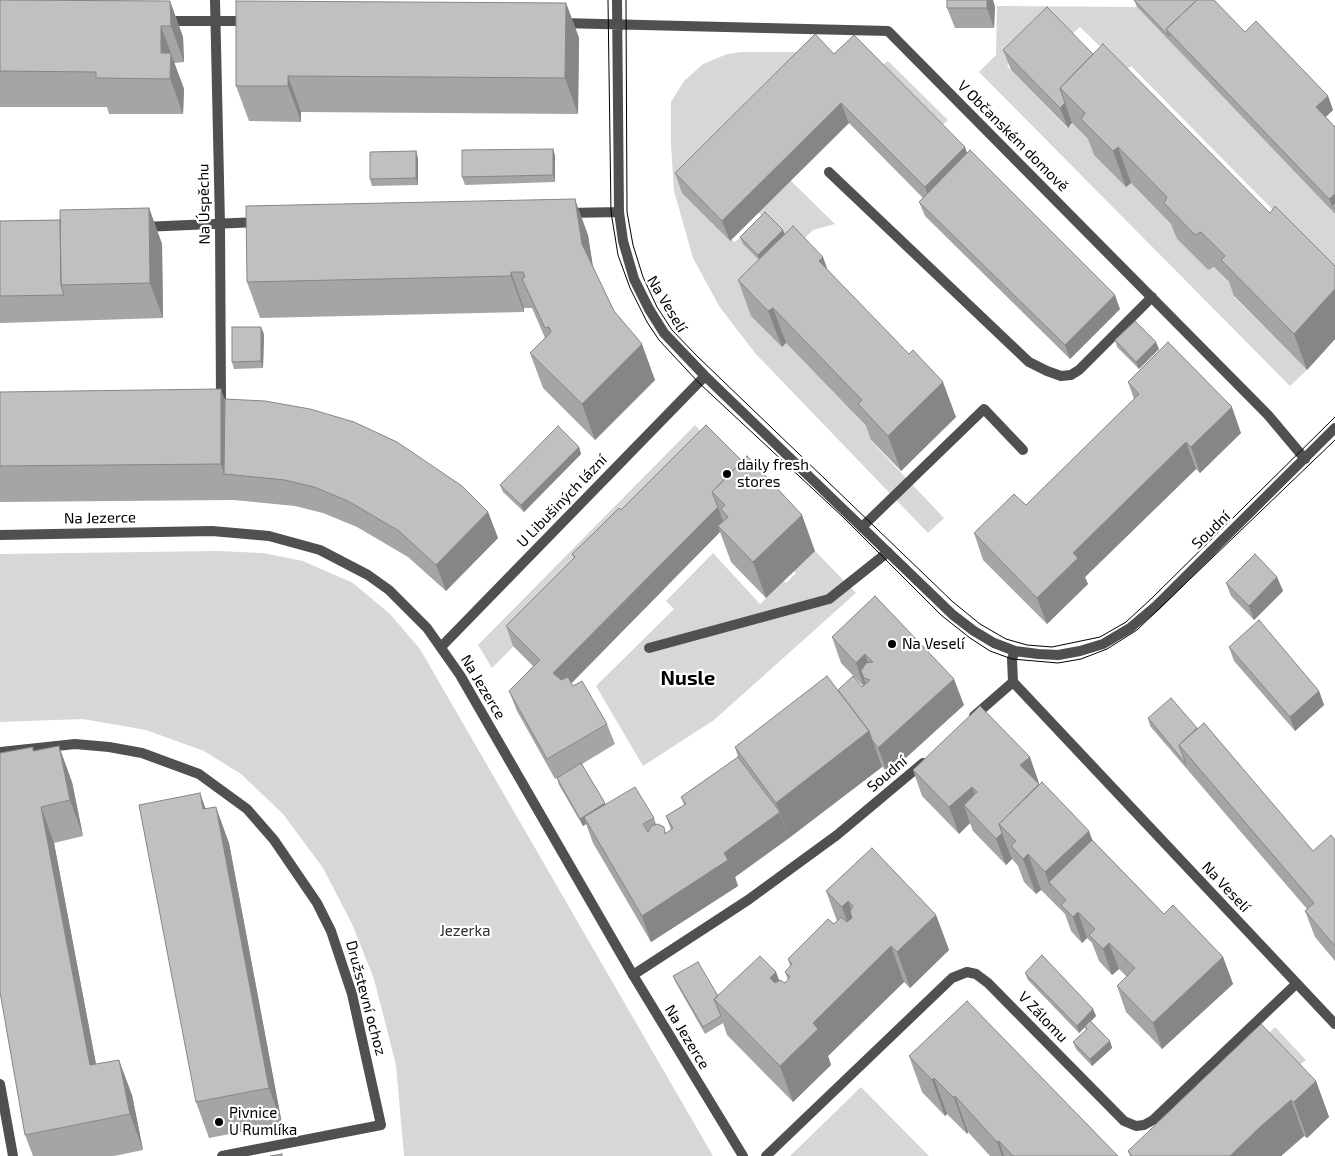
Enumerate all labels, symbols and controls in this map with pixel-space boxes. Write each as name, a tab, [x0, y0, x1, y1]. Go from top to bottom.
street label: V Občanském domově	[954, 77, 1072, 195]
street label: Na Úspěchu	[194, 163, 214, 245]
street label: Na Veselí	[643, 273, 691, 335]
street label: U Libušiných lázní	[513, 451, 611, 551]
place label: daily fresh stores	[737, 456, 809, 491]
marker: daily fresh stores	[721, 468, 733, 480]
street label: Soudní	[1188, 507, 1234, 553]
street label: Na Jezerce	[64, 508, 136, 528]
place label: Na Veselí	[902, 635, 965, 653]
marker: Na Veselí	[886, 638, 898, 650]
street label: Na Jezerce	[457, 651, 509, 723]
district label: Nusle	[661, 666, 715, 690]
street label: Soudní	[863, 752, 911, 796]
street label: Na Veselí	[1198, 858, 1254, 916]
park label: Jezerka	[440, 922, 490, 940]
street label: Družstevní ochoz	[342, 939, 390, 1057]
street label: V Zálomu	[1014, 988, 1072, 1046]
street label: Na Jezerce	[661, 1001, 713, 1073]
place label: Pivnice U Rumlíka	[229, 1104, 297, 1139]
marker: Pivnice U Rumlíka	[213, 1116, 225, 1128]

